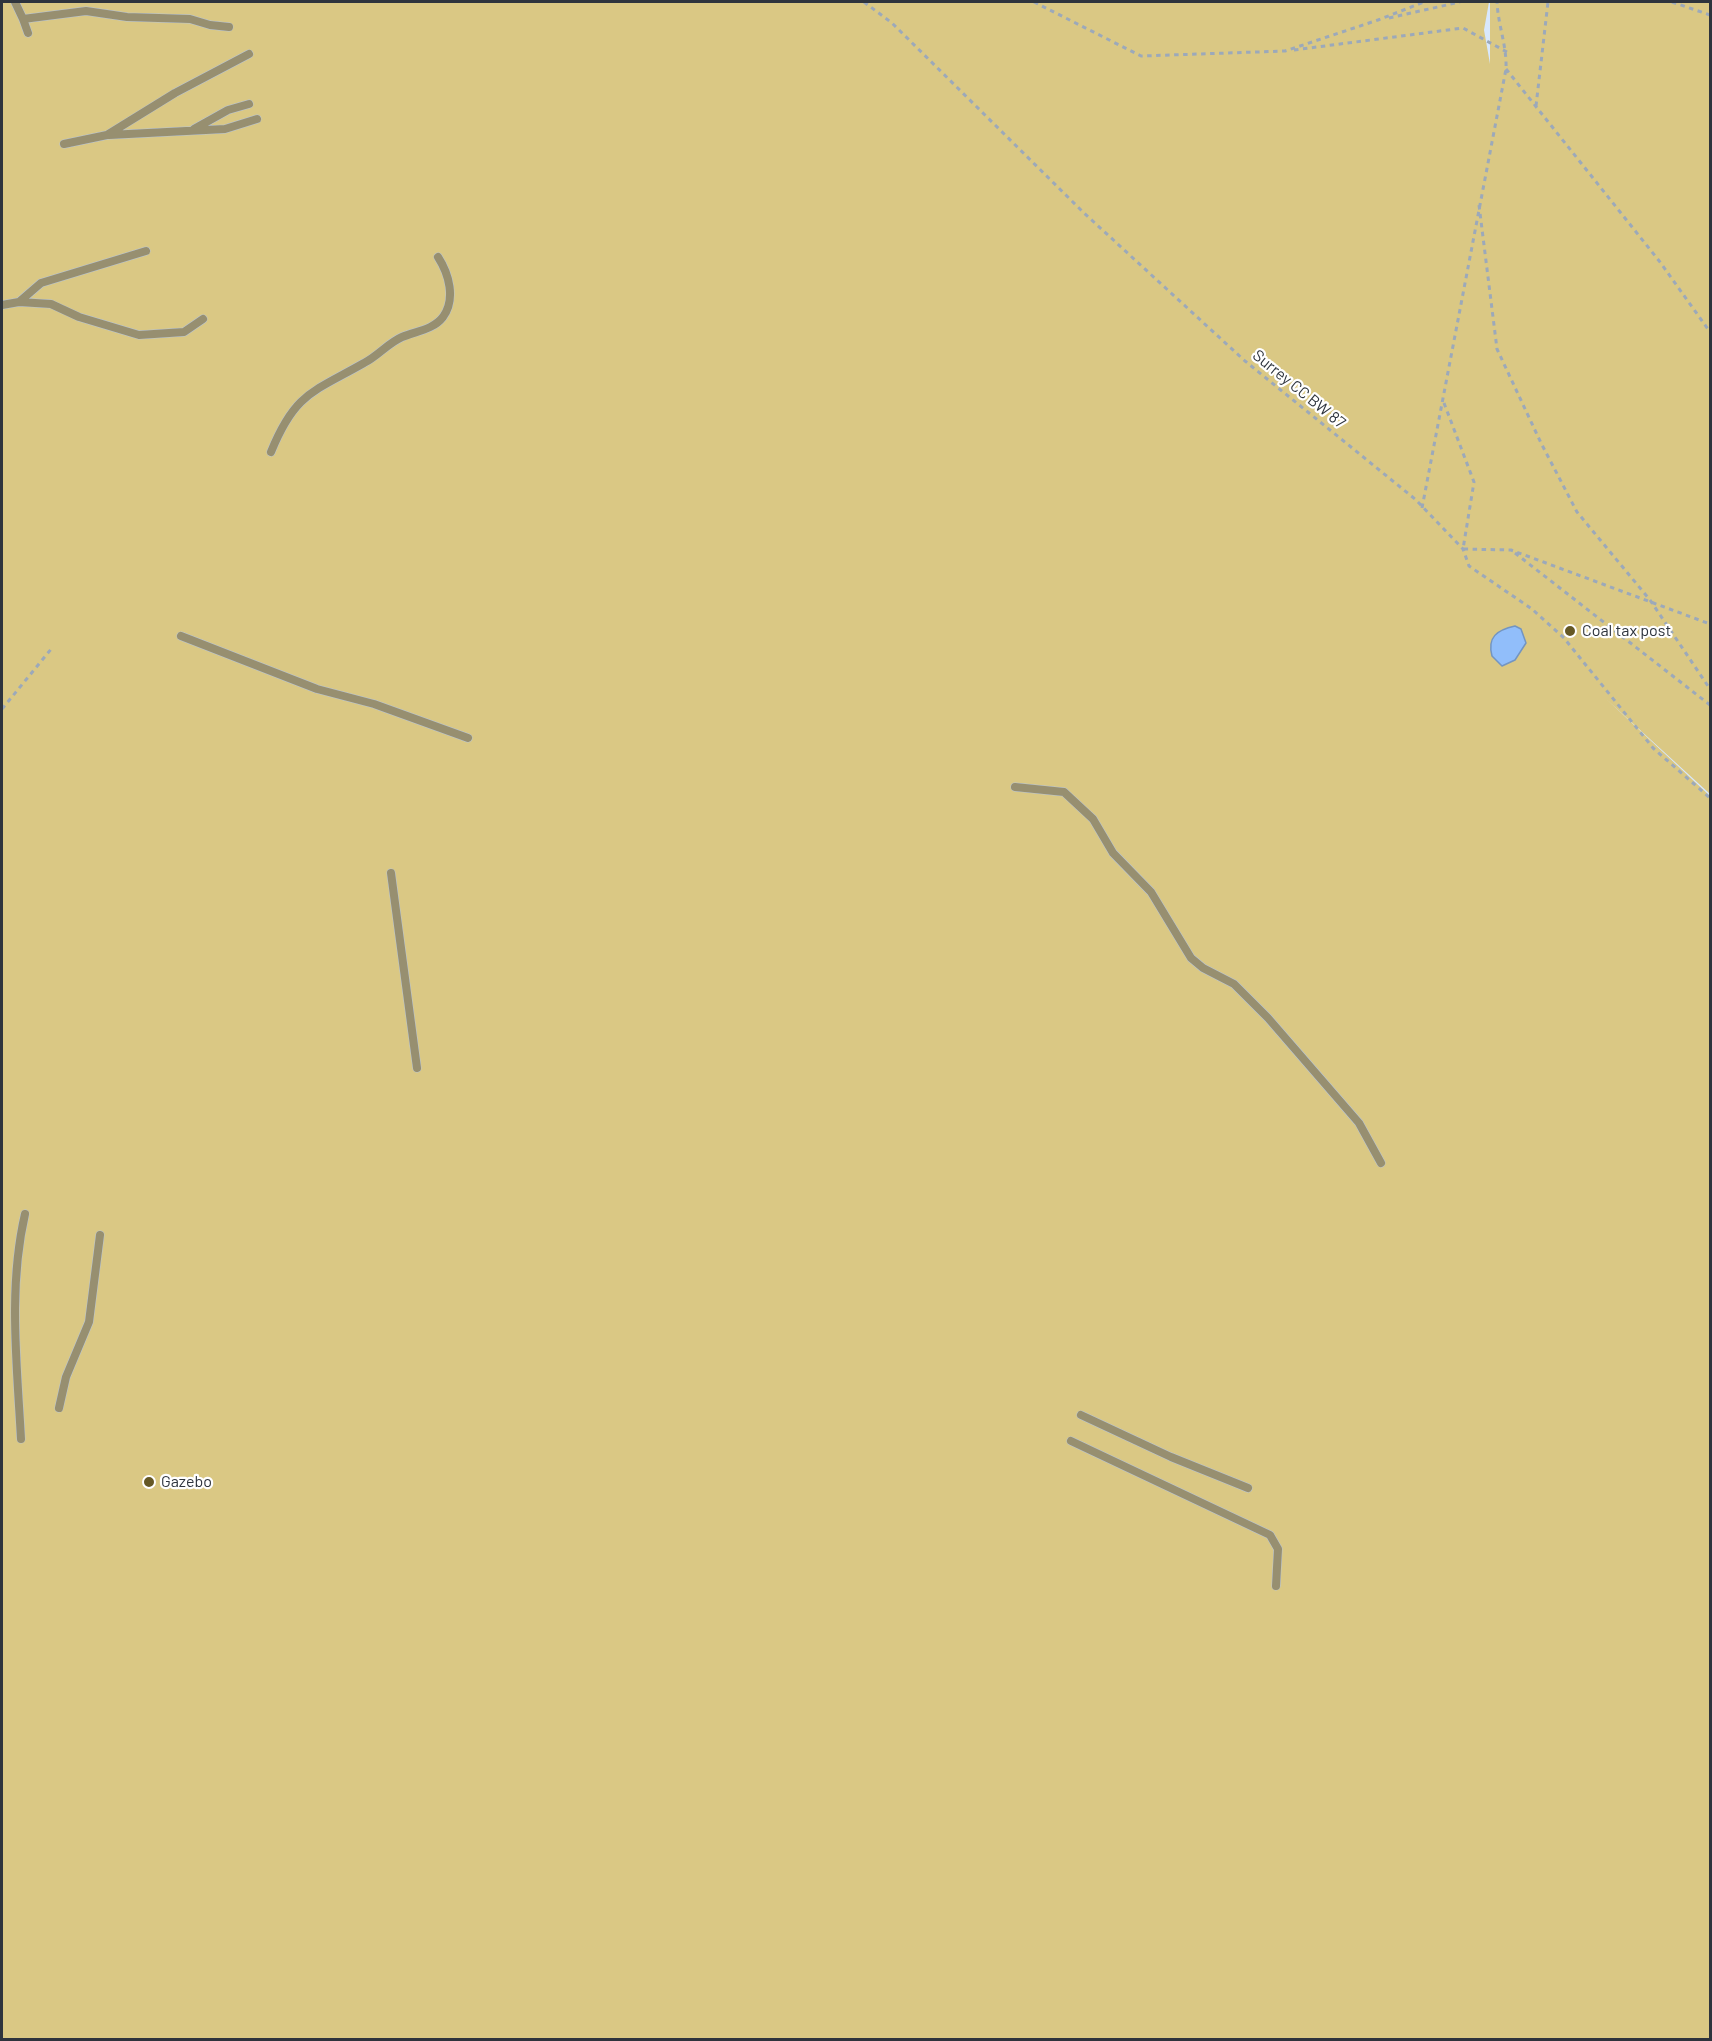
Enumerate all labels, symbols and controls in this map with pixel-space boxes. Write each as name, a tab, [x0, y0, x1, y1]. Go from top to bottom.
street label: Surrey CC BW 87	[1249, 346, 1349, 432]
place label: Coal tax post	[1582, 621, 1671, 641]
marker: Coal tax post	[1563, 624, 1577, 638]
place label: Gazebo	[161, 1472, 212, 1492]
marker: Gazebo	[142, 1475, 156, 1489]

